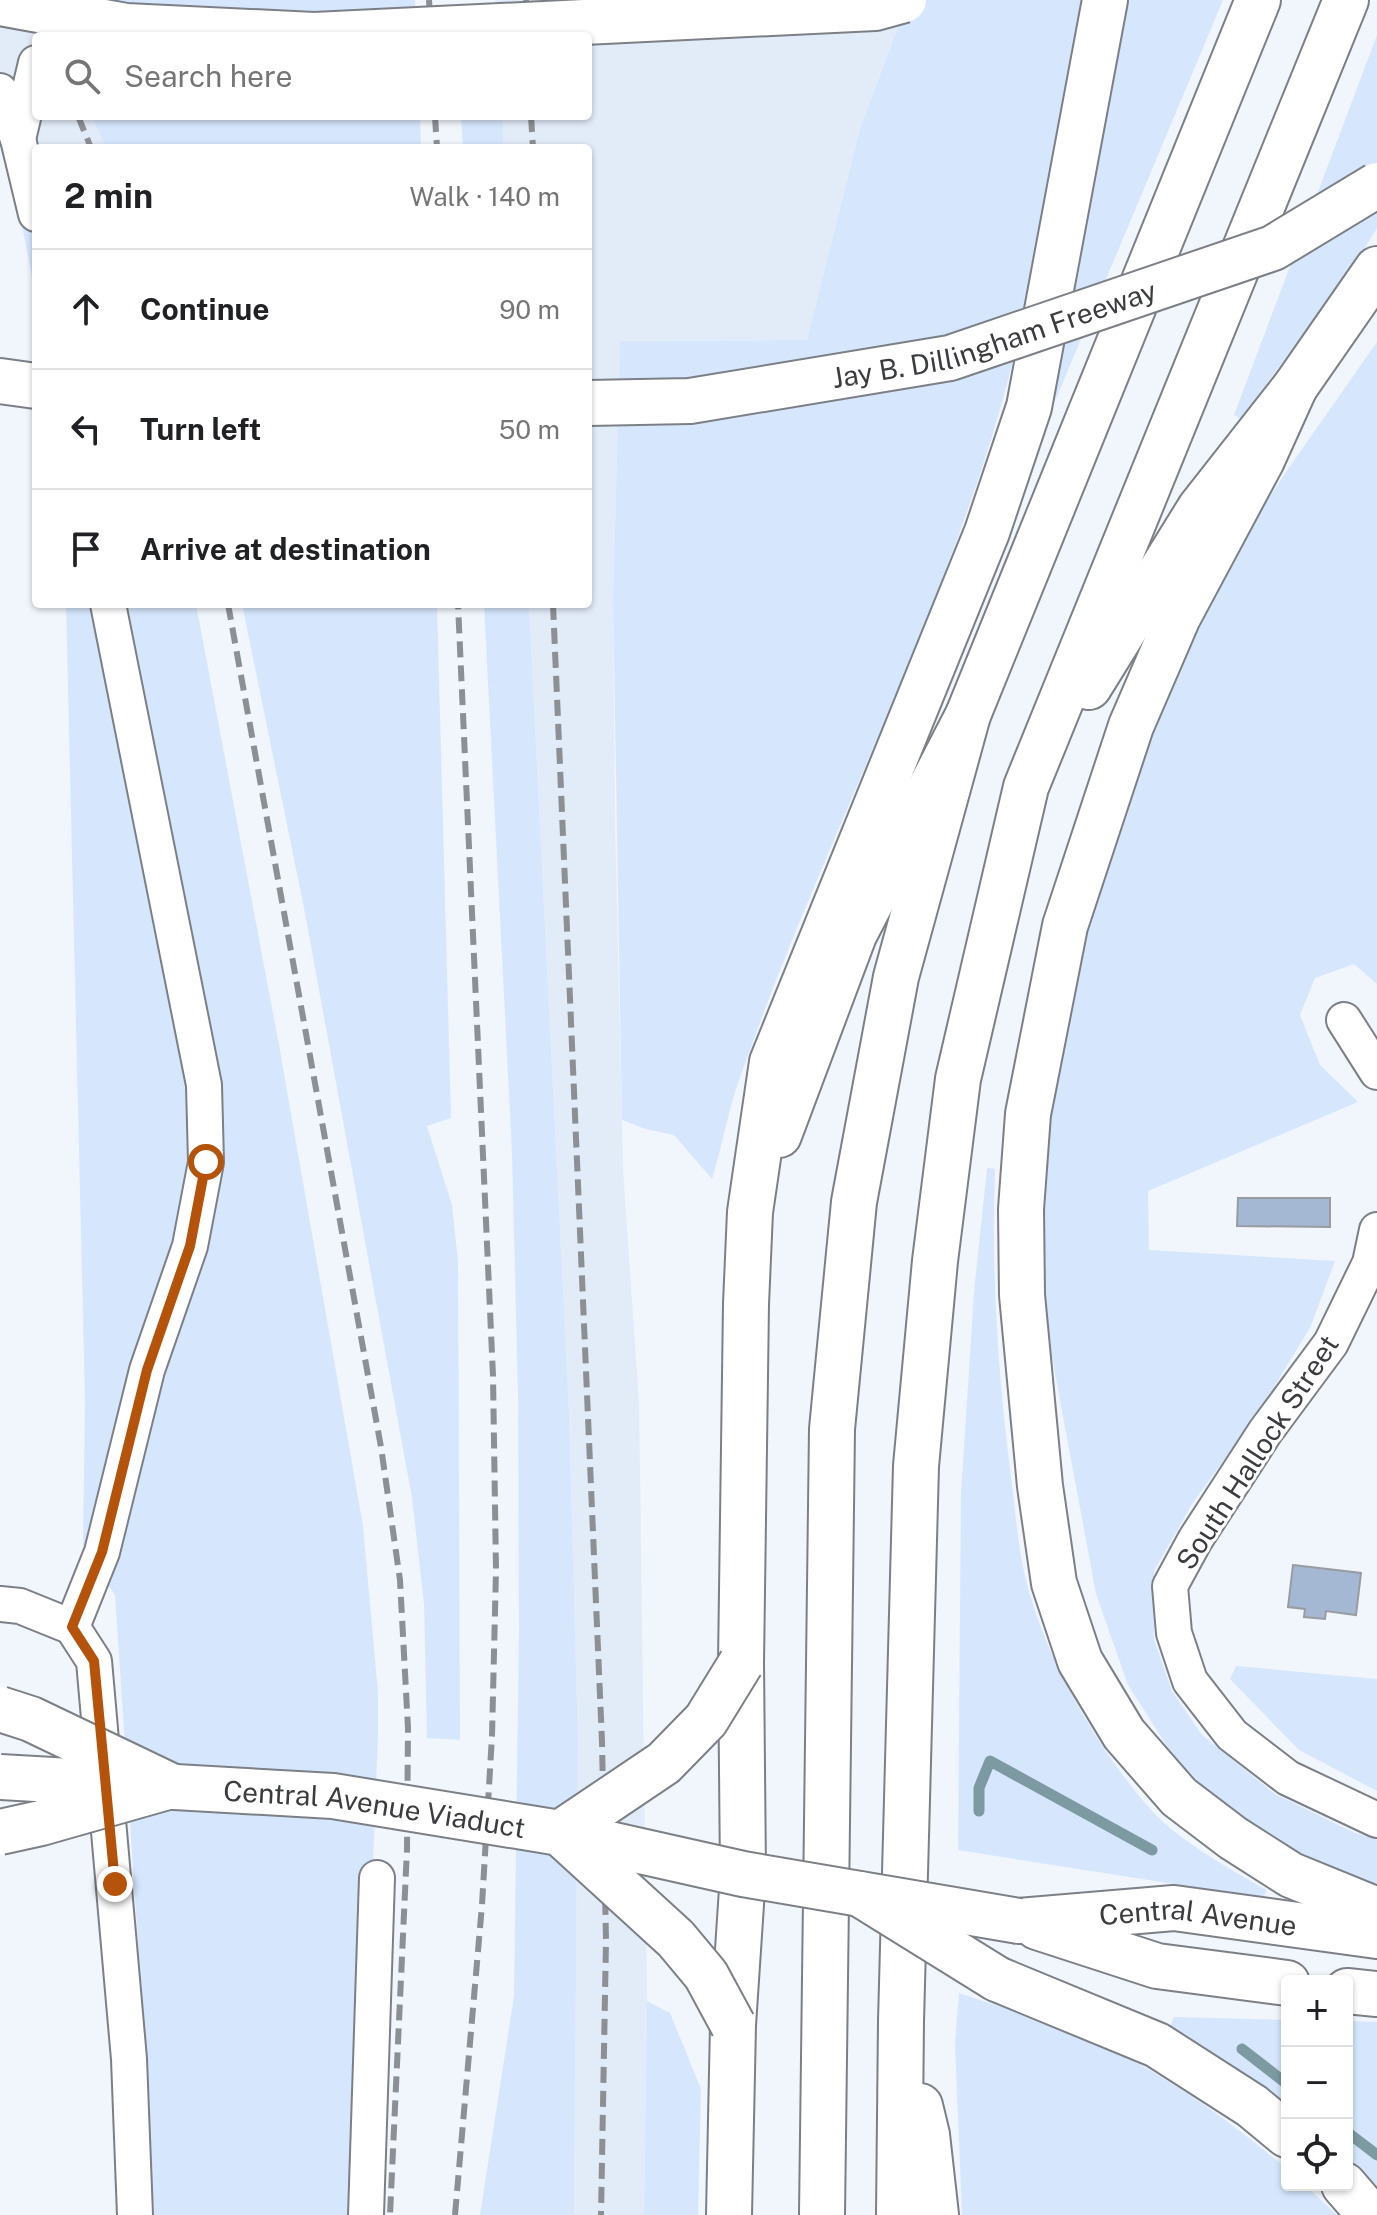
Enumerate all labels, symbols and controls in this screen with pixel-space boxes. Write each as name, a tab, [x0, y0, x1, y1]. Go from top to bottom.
search box	[32, 32, 592, 120]
icon: search	[60, 54, 104, 98]
text: Search here	[124, 58, 292, 94]
text: 2 min	[64, 176, 153, 216]
text: Walk · 140 m	[410, 181, 560, 212]
street label: Jay B. Dillingham Freeway	[829, 273, 1160, 394]
icon: ahead	[64, 287, 108, 331]
text: Continue	[140, 291, 270, 327]
text: 90 m	[499, 294, 560, 325]
icon: left	[64, 407, 108, 451]
text: Turn left	[140, 411, 261, 447]
text: 50 m	[499, 414, 560, 445]
icon: arrive	[64, 527, 108, 571]
text: Arrive at destination	[140, 531, 431, 567]
route start	[188, 1144, 224, 1180]
street label: South Hallock Street	[1169, 1329, 1345, 1575]
street label: Central Avenue Viaduct	[222, 1773, 528, 1844]
route end	[97, 1866, 133, 1902]
street label: Central Avenue	[1098, 1891, 1299, 1941]
map controls	[1281, 1975, 1353, 2191]
button: +	[1281, 1975, 1353, 2047]
button: −	[1281, 2047, 1353, 2119]
button: locate	[1281, 2119, 1353, 2191]

